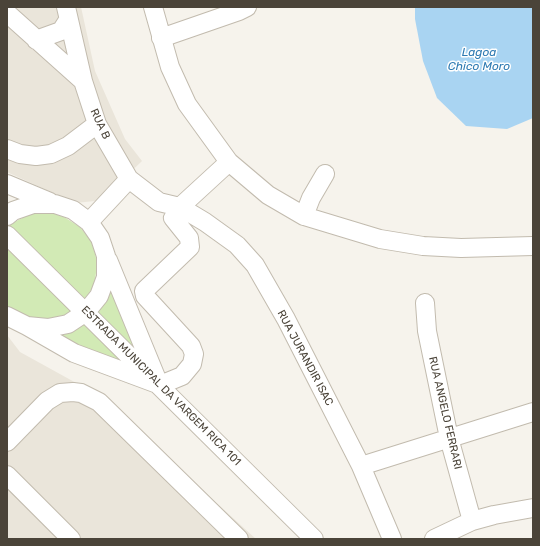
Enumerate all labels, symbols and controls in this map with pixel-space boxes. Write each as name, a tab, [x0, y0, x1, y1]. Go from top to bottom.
water label: Lagoa Chico Moro	[448, 46, 510, 74]
street label: RUA B	[87, 107, 113, 141]
street label: ESTRADA MUNICIPAL DA VARGEM RICA 101	[78, 303, 244, 469]
street label: RUA JURANDIR ISAC	[274, 308, 336, 408]
street label: RUA ANGELO FERRARI	[426, 355, 464, 471]

